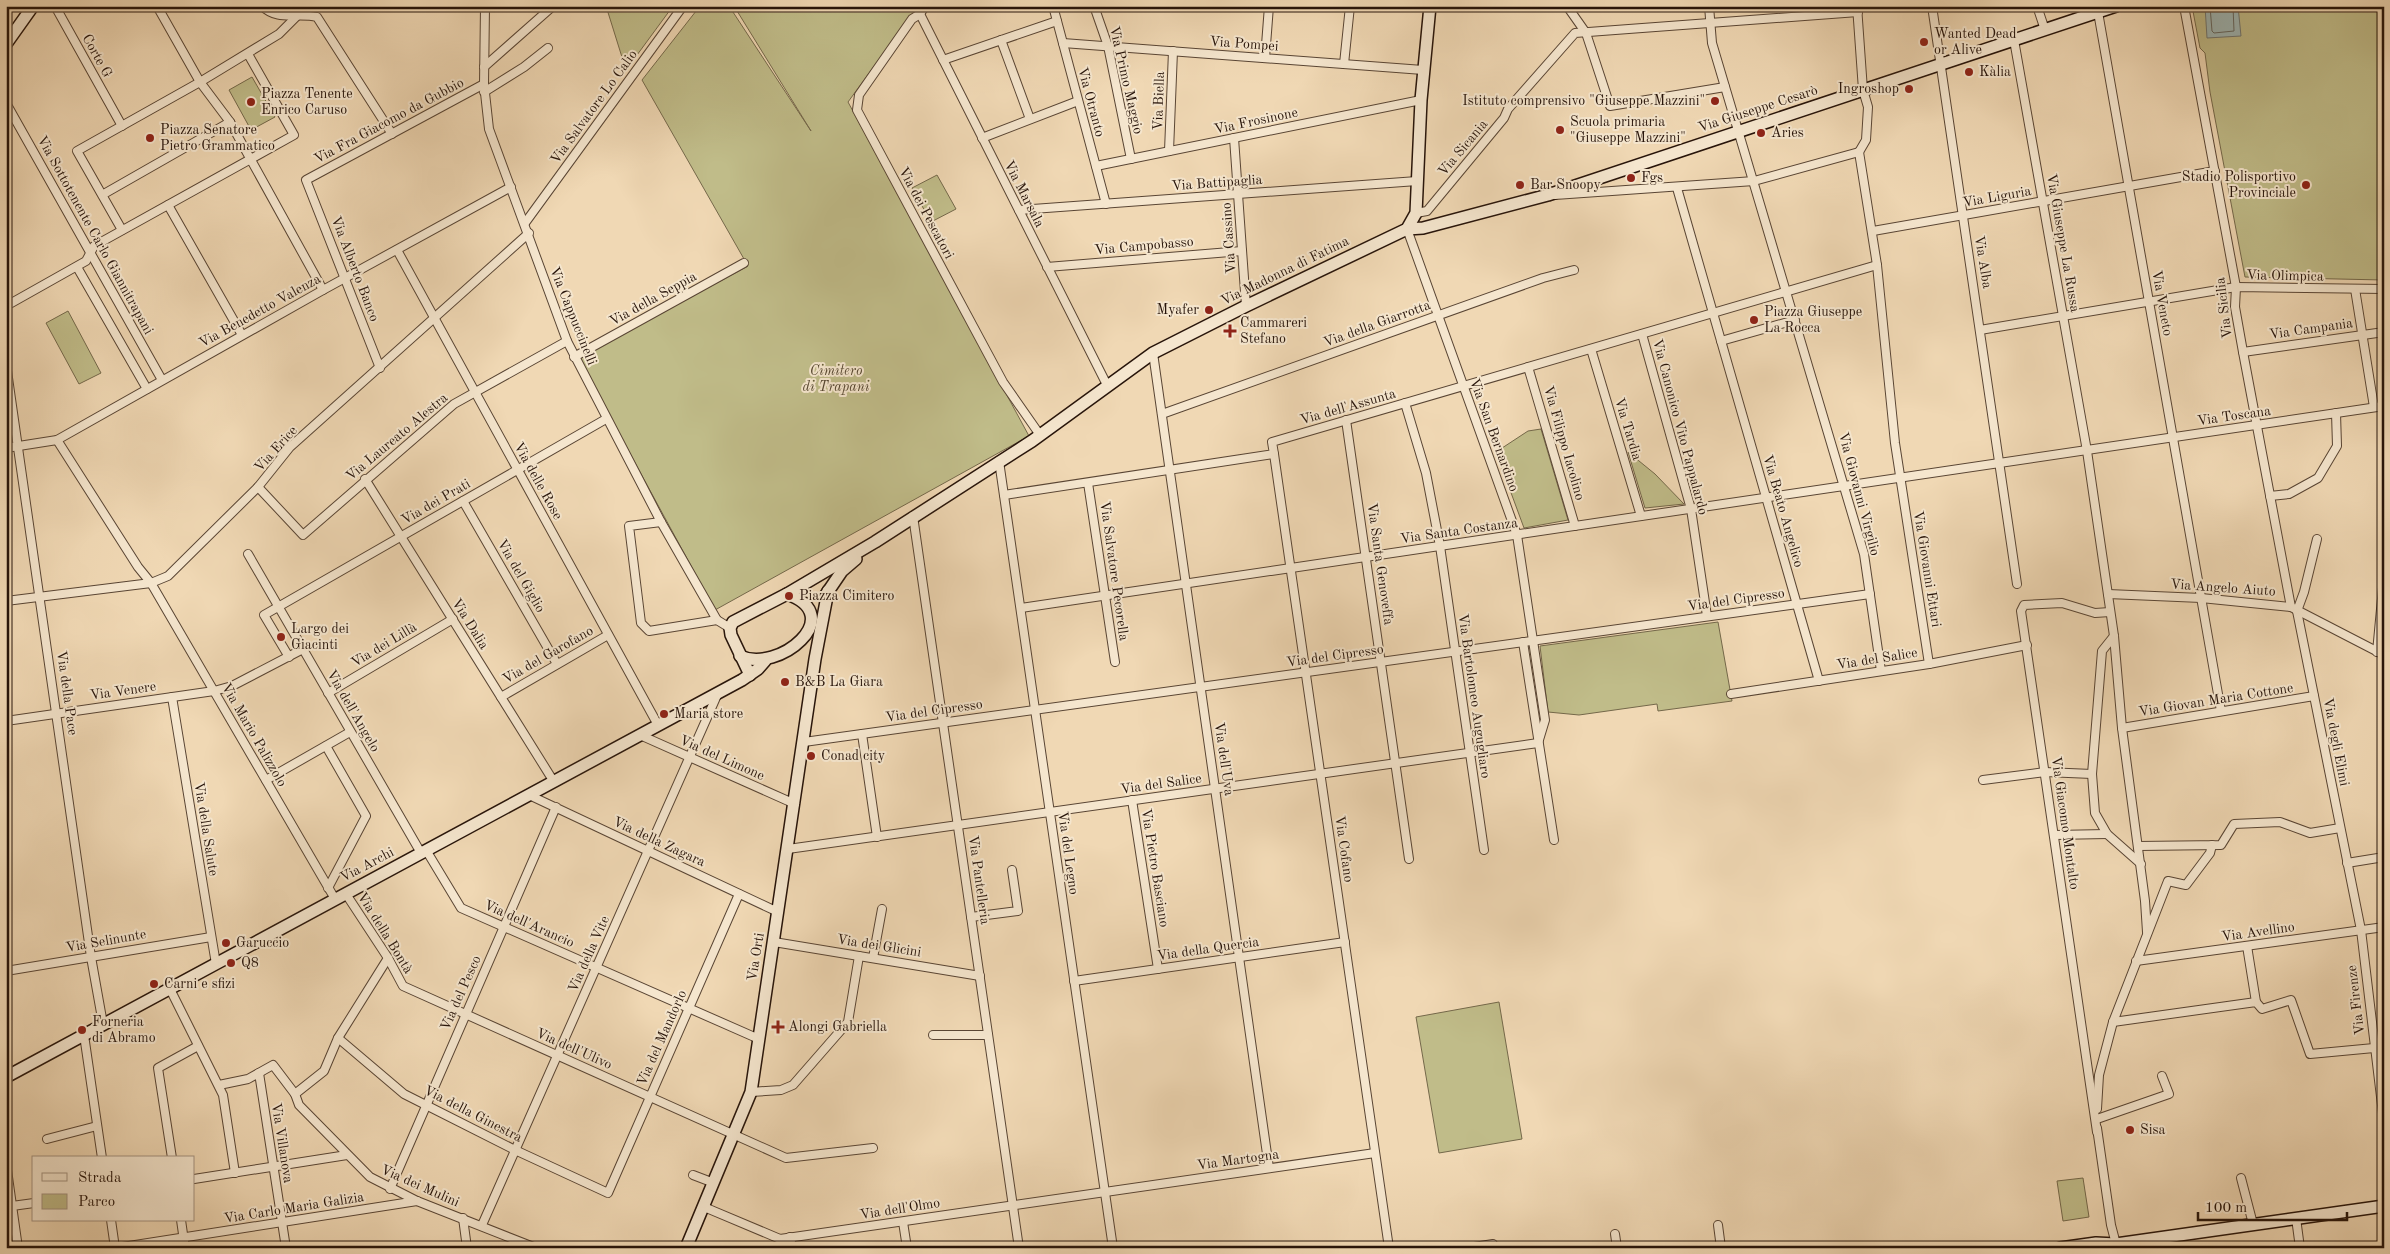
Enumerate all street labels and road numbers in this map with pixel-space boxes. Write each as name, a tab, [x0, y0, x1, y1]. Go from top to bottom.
street label: Via Primo Maggio	[1107, 25, 1145, 135]
street label: Corte G	[79, 32, 115, 80]
street label: Via Pompei	[1209, 35, 1279, 53]
street label: Via Salvatore Lo Calio	[548, 47, 640, 167]
street label: Via Otranto	[1075, 66, 1107, 138]
street label: Via Biella	[1151, 71, 1167, 131]
street label: Via Fra Giacomo da Gubbio	[312, 75, 466, 166]
street label: Via Giuseppe Cesarò	[1696, 83, 1820, 135]
street label: Via Frosinone	[1213, 105, 1299, 137]
street label: Via Sicania	[1436, 117, 1490, 179]
street label: Via Sottotenente Carlo Giannitrapani	[34, 133, 156, 337]
street label: Via Marsala	[1001, 158, 1047, 230]
street label: Via dei Pescatori	[896, 165, 956, 261]
street label: Via Battipaglia	[1171, 173, 1263, 193]
street label: Via Giuseppe La Russa	[2044, 173, 2082, 313]
street label: Via Liguria	[1962, 184, 2032, 210]
street label: Via Cassino	[1220, 202, 1238, 274]
street label: Via Alberto Banco	[328, 214, 382, 324]
street label: Via Madonna di Fatima	[1219, 234, 1351, 308]
street label: Via Campobasso	[1094, 235, 1194, 257]
street label: Via Alba	[1972, 235, 1994, 290]
street label: Via Cappuccinelli	[547, 265, 599, 367]
street label: Via Olimpica	[2246, 268, 2324, 284]
street label: Via della Seppia	[607, 269, 699, 329]
street label: Via Veneto	[2149, 269, 2175, 337]
street label: Via Benedetto Valenza	[197, 272, 323, 350]
street label: Via Sicilia	[2213, 276, 2235, 339]
street label: Via della Giarrotta	[1322, 298, 1432, 350]
street label: Via Campania	[2268, 316, 2354, 342]
street label: Via Canonico Vito Pappalardo	[1650, 337, 1710, 517]
street label: Via San Bernardino	[1467, 376, 1521, 494]
street label: Via Filippo Iacolino	[1541, 384, 1587, 502]
street label: Via dell'Assunta	[1298, 387, 1398, 427]
street label: Via Laureato Alestra	[343, 390, 451, 484]
street label: Via Tardia	[1612, 396, 1644, 462]
street label: Via Toscana	[2196, 404, 2272, 428]
street label: Via Erice	[252, 423, 300, 475]
street label: Via Giovanni Virgilio	[1836, 431, 1882, 557]
street label: Via delle Rose	[511, 440, 565, 522]
street label: Via Beato Angelico	[1760, 453, 1806, 569]
street label: Via dei Prati	[399, 477, 473, 527]
street label: Via Salvatore Pecorella	[1097, 500, 1131, 642]
street label: Via Santa Genoveffa	[1364, 502, 1396, 626]
street label: Via Giovanni Ettari	[1911, 510, 1943, 628]
street label: Via Santa Costanza	[1399, 516, 1519, 546]
street label: Via del Giglio	[494, 537, 548, 615]
street label: Via Angelo Aiuto	[2170, 577, 2276, 599]
street label: Via del Cipresso	[1687, 586, 1786, 614]
street label: Via Dalia	[449, 596, 491, 652]
street label: Via Bartolomeo Augugliaro	[1456, 613, 1492, 779]
street label: Via dei Lillà	[349, 620, 419, 670]
street label: Via del Garofano	[500, 623, 596, 687]
street label: Via del Cipresso	[1286, 642, 1385, 670]
street label: Via del Salice	[1835, 646, 1919, 672]
street label: Via della Pace	[54, 650, 80, 736]
street label: Via dell'Angelo	[324, 667, 382, 755]
street label: Via Venere	[89, 679, 157, 703]
street label: Via Mario Palizzolo	[219, 681, 289, 789]
street label: Via Giovan Maria Cottone	[2138, 681, 2294, 719]
street label: Via del Cipresso	[885, 697, 984, 725]
street label: Via degli Elimi	[2321, 697, 2351, 788]
street label: Via dell'Uva	[1212, 721, 1236, 797]
street label: Via del Limone	[677, 733, 767, 783]
street label: Via Giacomo Montalto	[2049, 756, 2081, 891]
street label: Via del Salice	[1119, 771, 1203, 797]
street label: Via della Salute	[192, 781, 220, 877]
street label: Via Pietro Basciano	[1139, 808, 1171, 928]
street label: Via del Legno	[1055, 810, 1081, 896]
street label: Via della Zagara	[611, 814, 707, 870]
street label: Via Cofano	[1332, 815, 1356, 883]
street label: Via Pantelleria	[966, 834, 992, 926]
street label: Via Archi	[338, 845, 396, 885]
street label: Via della Bontà	[354, 890, 416, 976]
street label: Via dell'Arancio	[482, 898, 576, 950]
street label: Via della Vite	[566, 914, 612, 994]
street label: Via Avellino	[2221, 920, 2295, 944]
street label: Via Selinunte	[65, 927, 147, 955]
street label: Via Orti	[745, 931, 767, 982]
street label: Via dei Glicini	[836, 932, 922, 960]
street label: Via della Quercia	[1156, 935, 1260, 963]
street label: Via del Pesco	[438, 953, 484, 1033]
street label: Via Firenze	[2345, 964, 2367, 1036]
street label: Via del Mandorlo	[635, 988, 689, 1088]
street label: Via dell'Ulivo	[534, 1026, 614, 1072]
street label: Via della Ginestra	[422, 1083, 525, 1145]
street label: Via Villanova	[269, 1102, 295, 1184]
street label: Via Martogna	[1196, 1147, 1280, 1173]
street label: Via dei Mulini	[379, 1162, 462, 1210]
street label: Via Carlo Maria Galizia	[223, 1190, 365, 1226]
street label: Via dell'Olmo	[859, 1196, 941, 1222]

